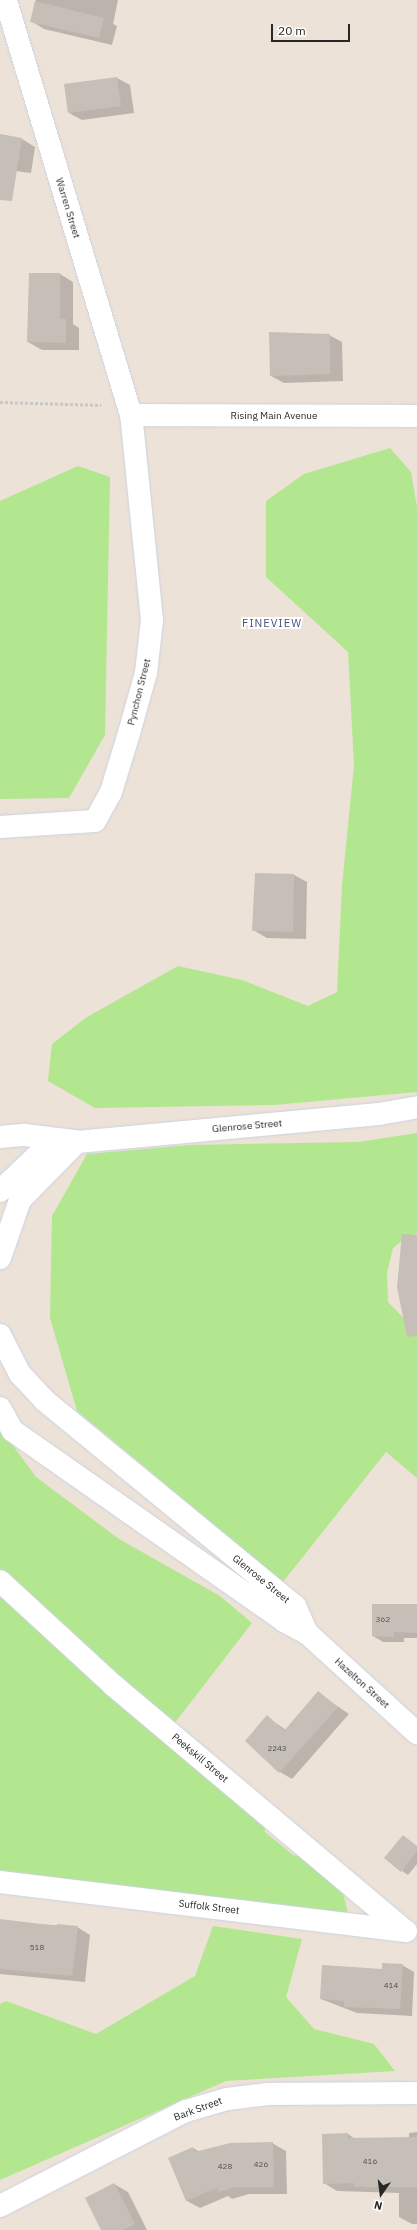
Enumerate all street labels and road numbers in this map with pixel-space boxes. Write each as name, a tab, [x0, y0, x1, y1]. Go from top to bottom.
street label: Warren Street	[53, 176, 83, 240]
street label: Rising Main Avenue	[231, 410, 317, 422]
street label: Pynchon Street	[125, 657, 153, 727]
street label: Glenrose Street	[212, 1117, 282, 1135]
street label: Glenrose Street	[230, 1552, 292, 1606]
street label: Hazelton Street	[332, 1655, 392, 1711]
street label: Peekskill Street	[169, 1731, 231, 1785]
street label: Suffolk Street	[178, 1897, 240, 1917]
street label: Bark Street	[172, 2095, 224, 2123]

